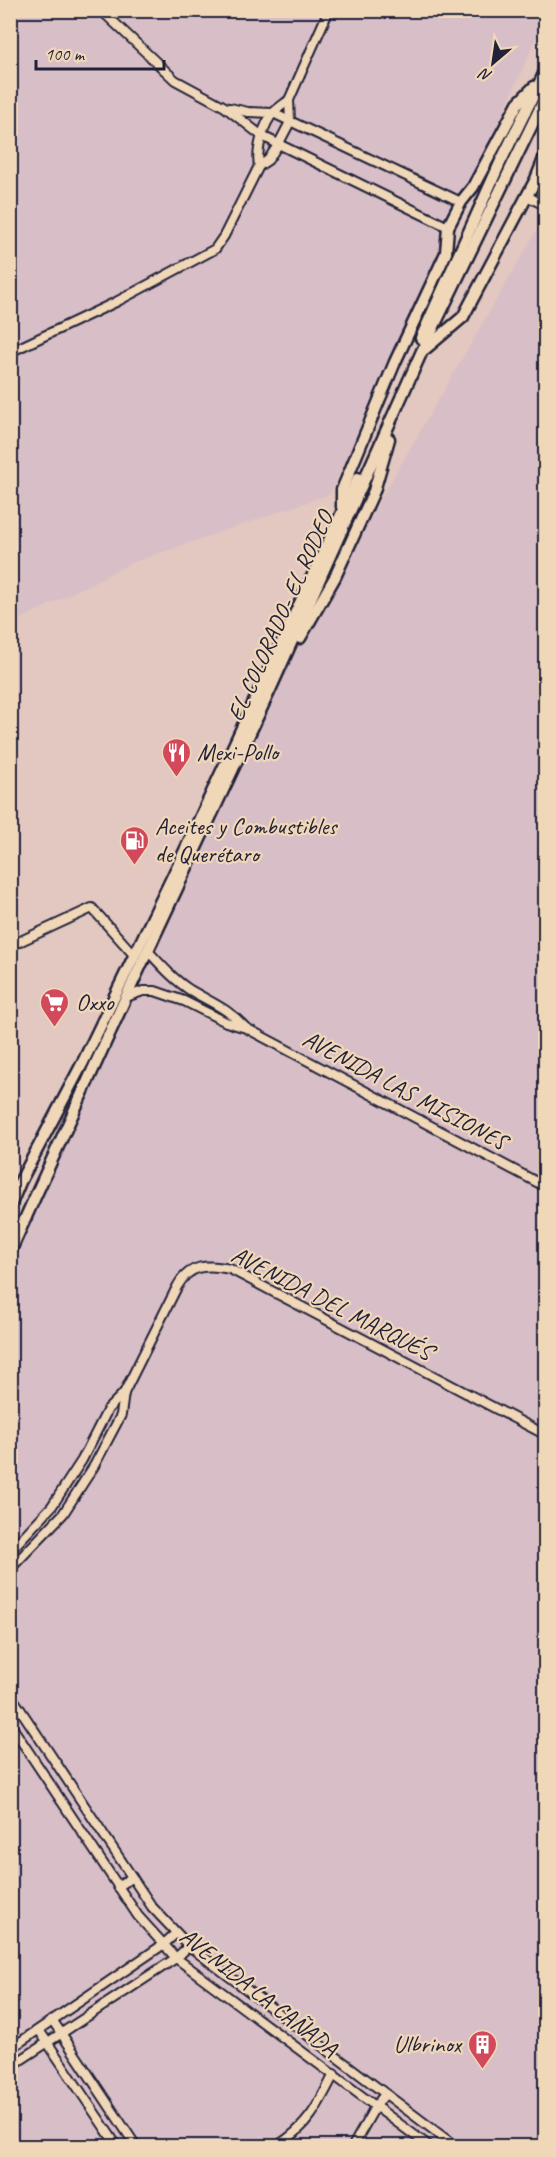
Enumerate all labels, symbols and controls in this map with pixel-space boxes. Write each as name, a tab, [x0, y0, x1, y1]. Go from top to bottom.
scale bar	[36, 33, 164, 71]
north arrow	[463, 33, 523, 93]
text: 100 m	[45, 43, 86, 65]
text: N	[474, 63, 495, 86]
street label: EL COLORADO- EL RODEO	[220, 504, 341, 726]
restaurant icon: Mexi-Pollo	[160, 736, 192, 778]
place label: Mexi-Pollo	[197, 737, 281, 767]
place label: Aceites y Combustibles de Querétaro	[155, 811, 338, 869]
fuel station icon: Aceites y Combustibles de Querétaro	[118, 824, 150, 866]
supermarket icon: Oxxo	[39, 986, 71, 1028]
place label: Oxxo	[76, 987, 115, 1017]
street label: AVENIDA LAS MISIONES	[298, 1023, 515, 1158]
street label: AVENIDA DEL MARQUÉS	[227, 1239, 441, 1369]
street label: AVENIDA LA CAÑADA	[174, 1921, 345, 2064]
building icon: Ulbrinox	[466, 2028, 498, 2070]
place label: Ulbrinox	[394, 2029, 463, 2059]

